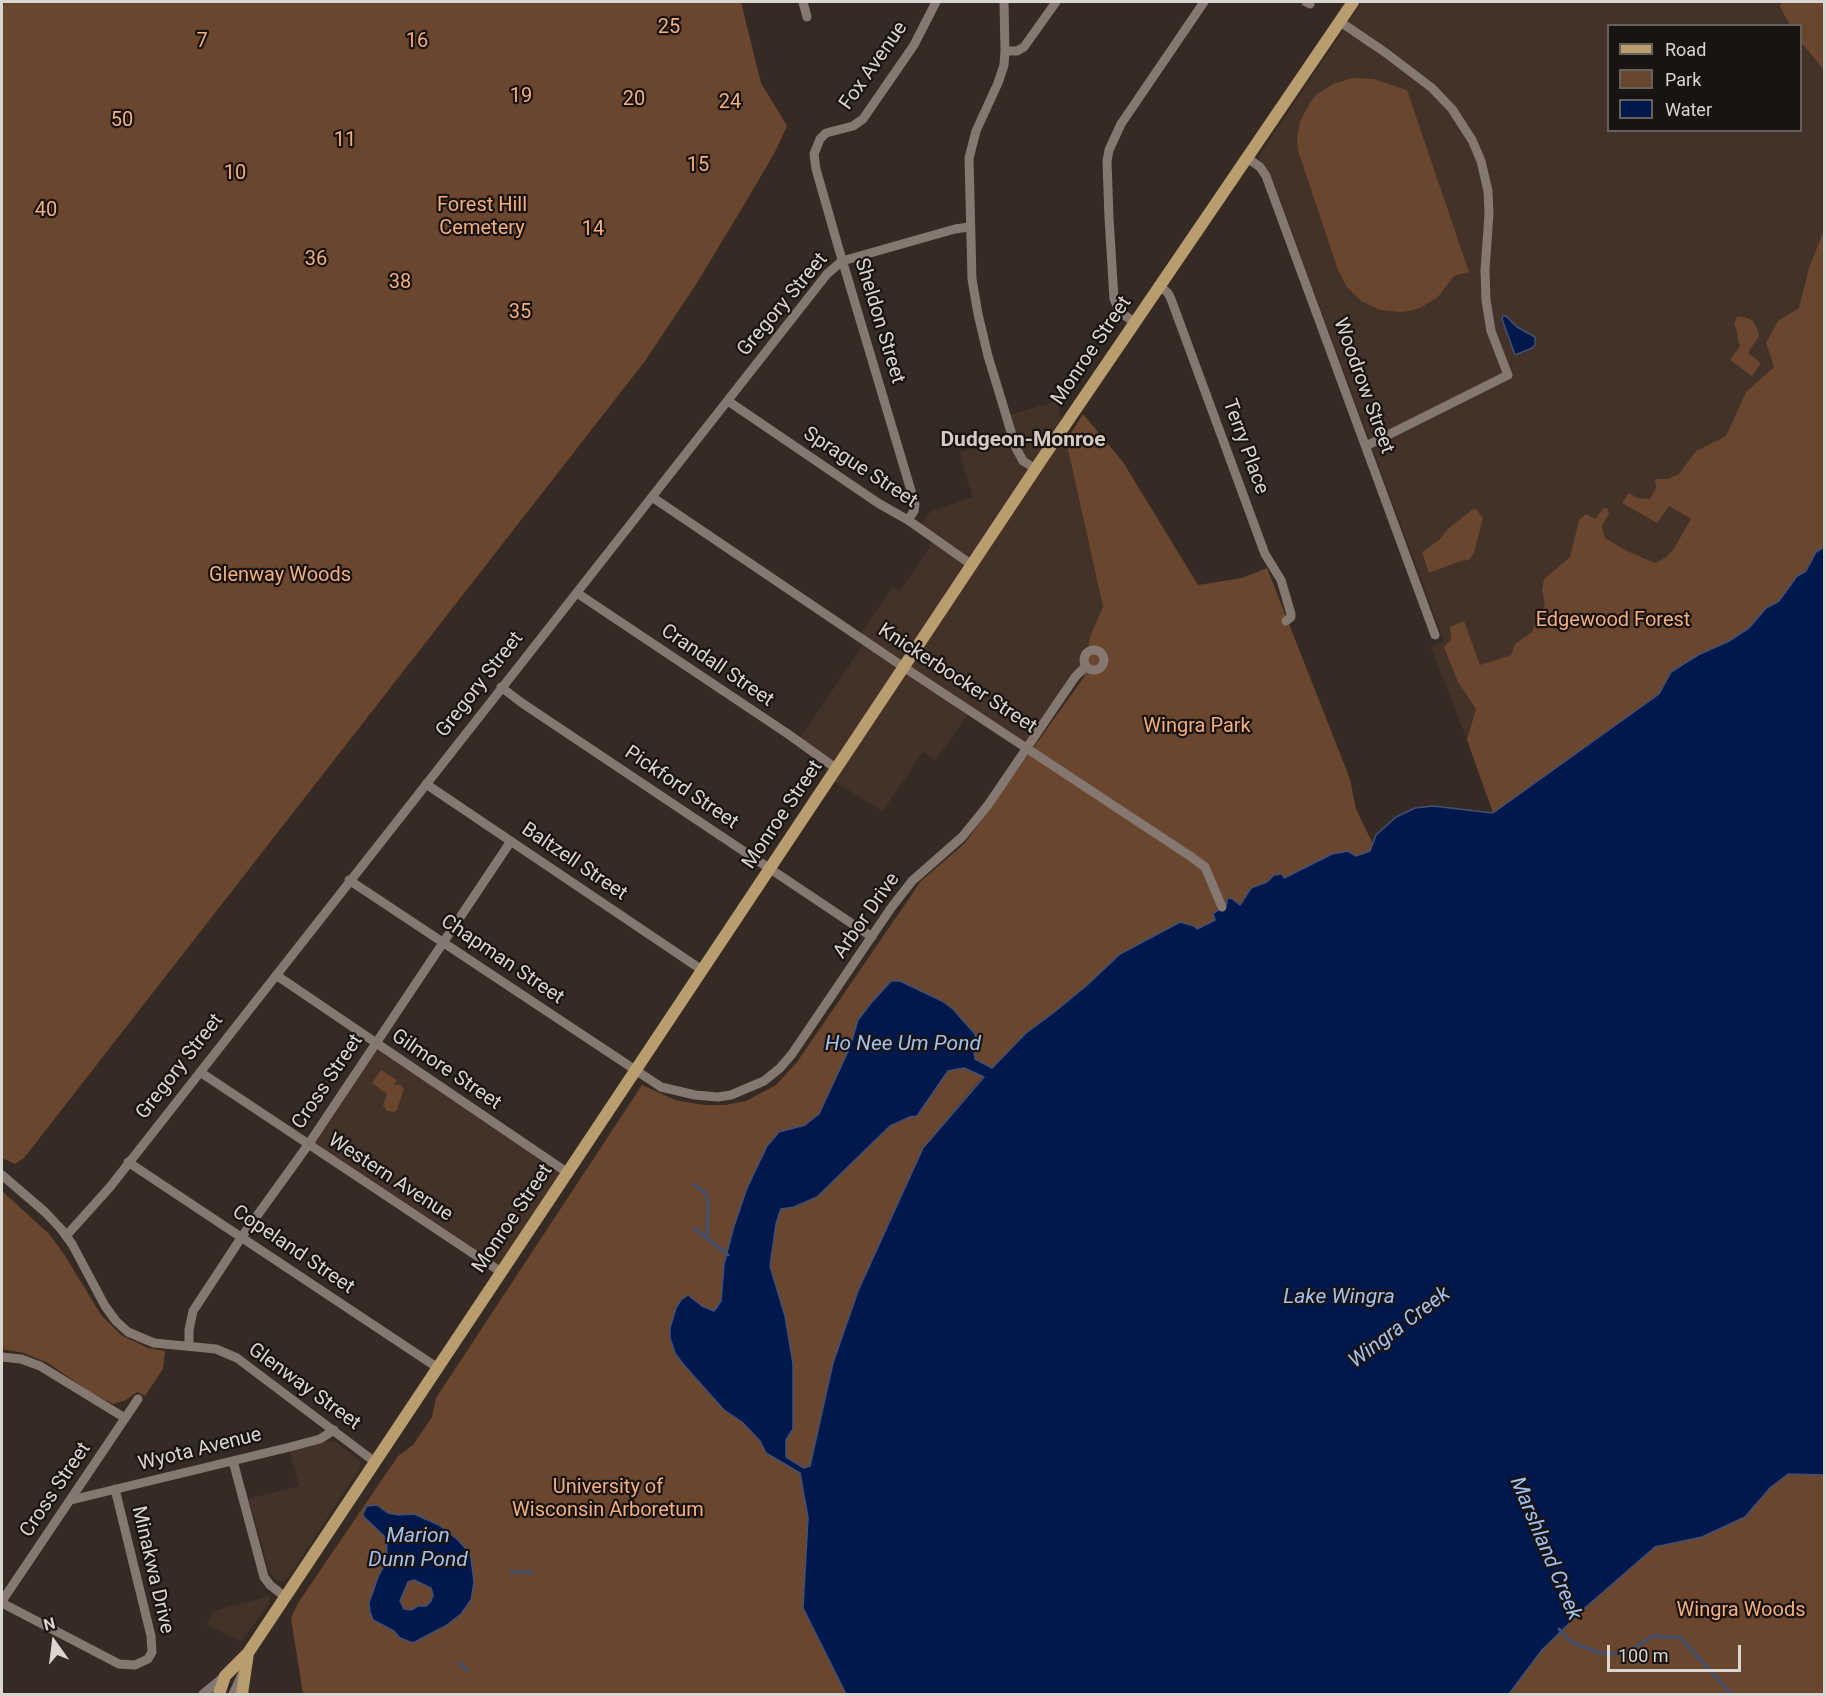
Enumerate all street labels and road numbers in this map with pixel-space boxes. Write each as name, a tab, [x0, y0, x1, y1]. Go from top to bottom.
street label: Fox Avenue	[835, 17, 913, 115]
street label: Gregory Street	[733, 248, 833, 362]
street label: Sheldon Street	[849, 255, 909, 387]
street label: Monroe Street	[1047, 292, 1137, 410]
street label: Woodrow Street	[1327, 315, 1399, 457]
street label: Terry Place	[1217, 396, 1273, 498]
street label: Sprague Street	[799, 422, 921, 514]
street label: Crandall Street	[656, 619, 778, 713]
street label: Knickerbocker Street	[873, 619, 1041, 739]
street label: Gregory Street	[431, 627, 529, 743]
street label: Pickford Street	[620, 741, 742, 835]
street label: Monroe Street	[738, 756, 828, 874]
street label: Baltzell Street	[516, 818, 632, 906]
street label: Arbor Drive	[829, 869, 905, 963]
street label: Chapman Street	[436, 910, 568, 1010]
street label: Gregory Street	[131, 1009, 229, 1125]
street label: Gilmore Street	[387, 1024, 505, 1116]
street label: Cross Street	[287, 1030, 369, 1134]
street label: Western Avenue	[323, 1129, 457, 1227]
street label: Monroe Street	[468, 1160, 558, 1278]
street label: Copeland Street	[227, 1200, 359, 1300]
street label: Glenway Street	[243, 1338, 365, 1436]
street label: Wyota Avenue	[136, 1423, 264, 1477]
street label: Cross Street	[15, 1438, 97, 1542]
street label: Minakwa Drive	[126, 1504, 178, 1636]

